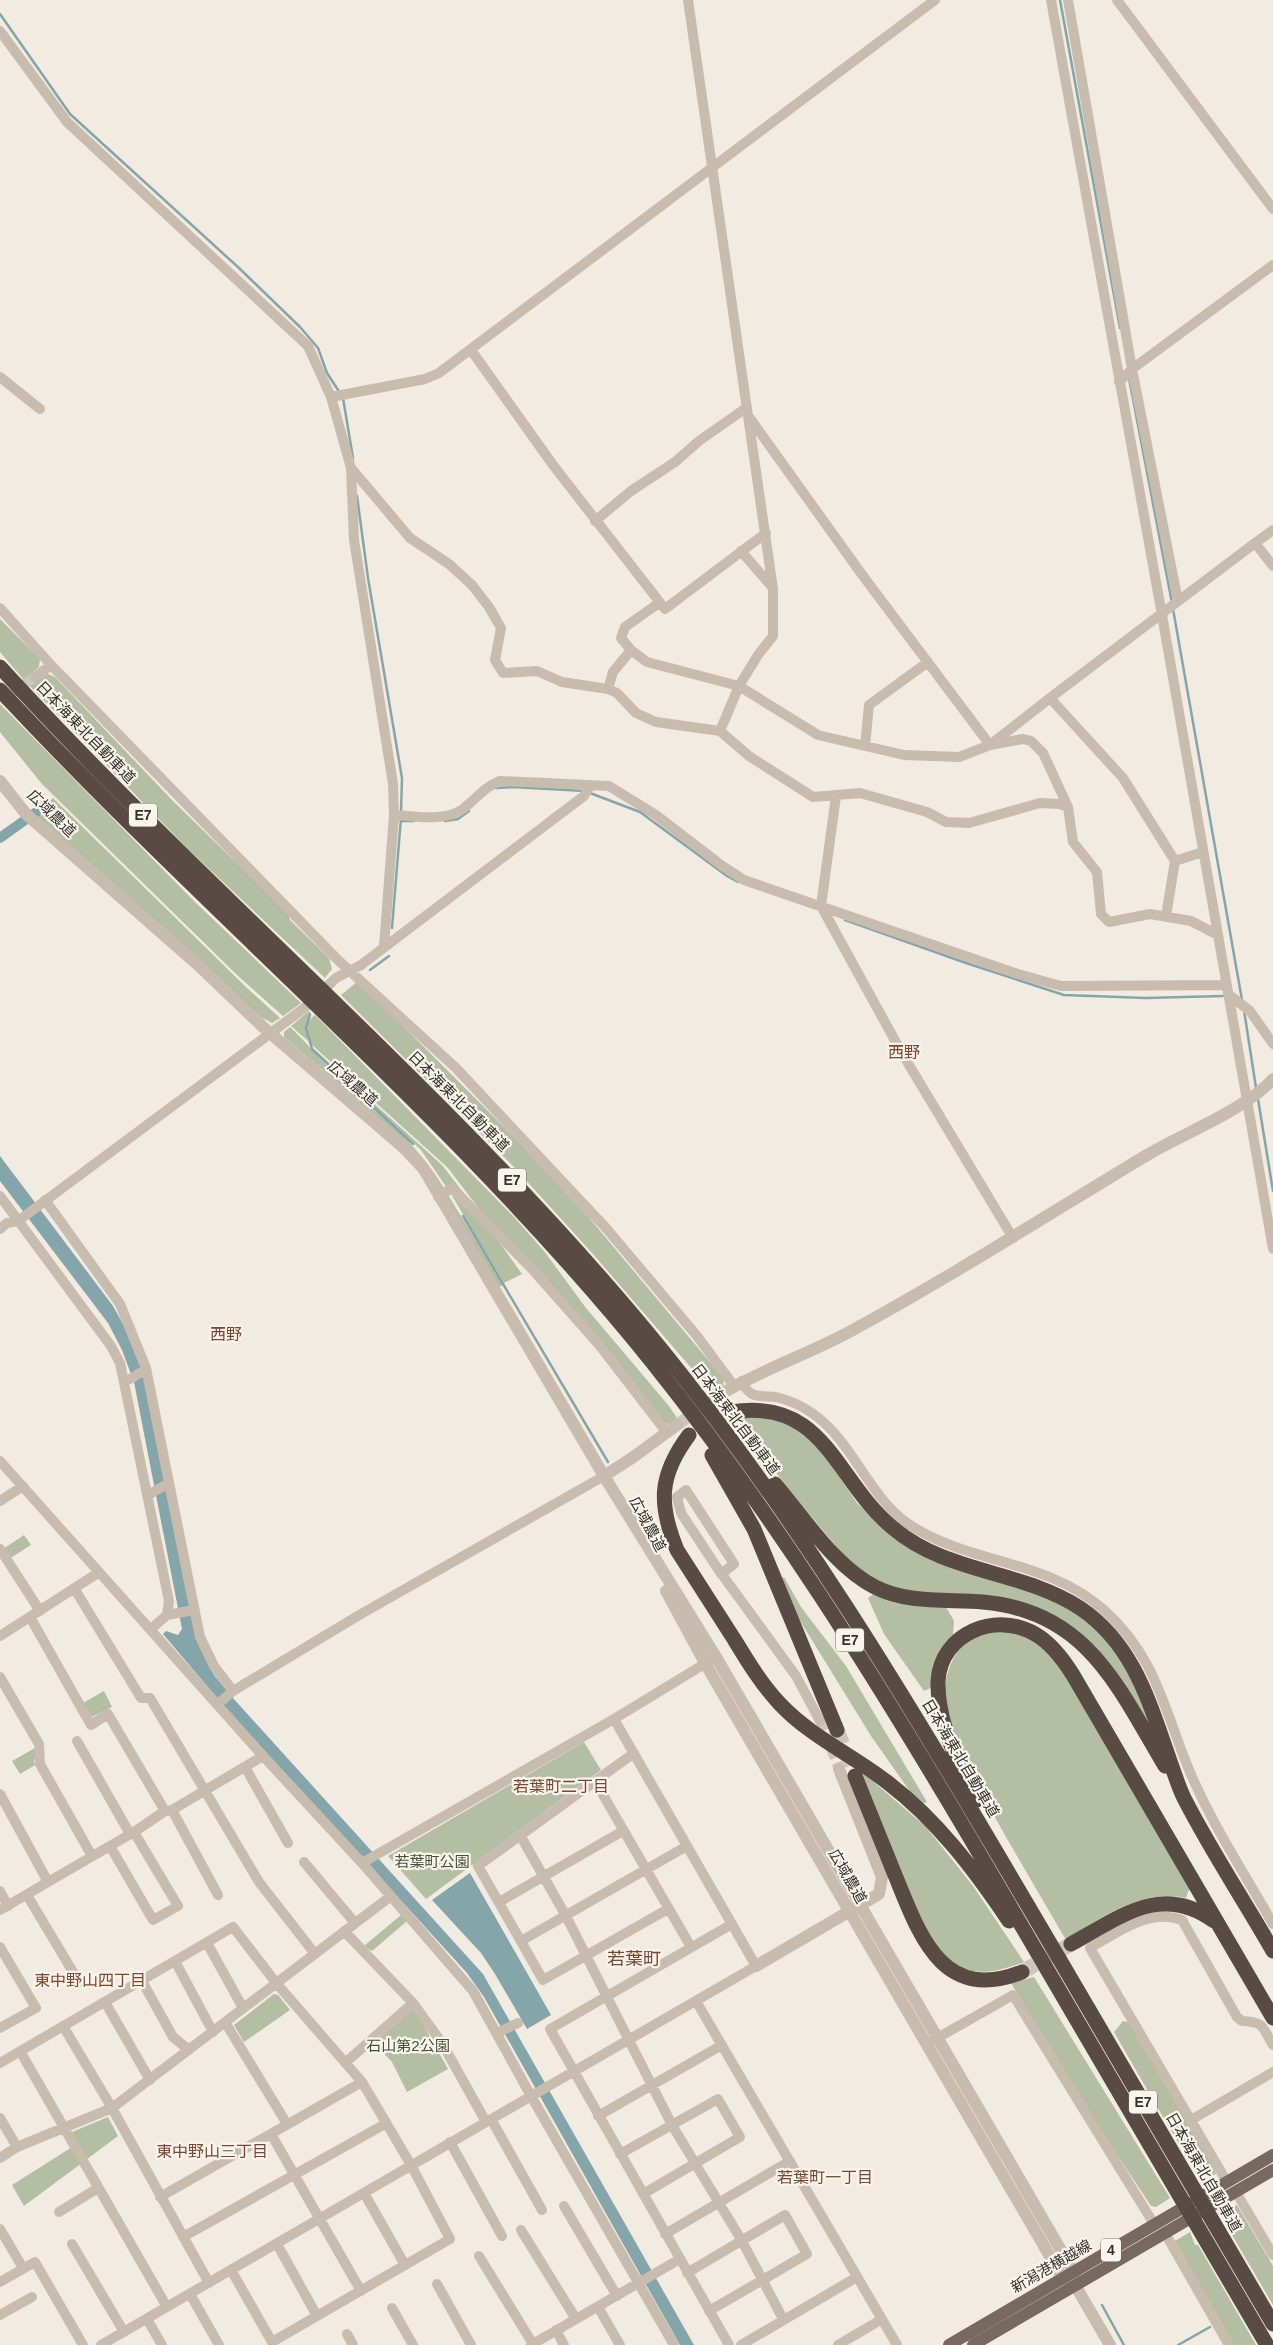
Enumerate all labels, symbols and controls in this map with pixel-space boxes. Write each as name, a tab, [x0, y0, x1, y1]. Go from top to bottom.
street label: 日本海東北自動車道	[33, 678, 139, 786]
street label: 広域農道	[25, 786, 79, 840]
road number: E7	[129, 804, 157, 826]
district label: 西野	[888, 1044, 920, 1061]
street label: 日本海東北自動車道	[405, 1047, 513, 1155]
street label: 広域農道	[325, 1057, 381, 1109]
road number: E7	[498, 1168, 526, 1192]
district label: 西野	[210, 1326, 242, 1343]
street label: 日本海東北自動車道	[689, 1360, 783, 1478]
street label: 広域農道	[626, 1494, 670, 1554]
road number: E7	[836, 1628, 864, 1652]
street label: 日本海東北自動車道	[919, 1696, 1003, 1820]
district label: 若葉町二丁目	[513, 1778, 609, 1795]
street label: 広域農道	[826, 1846, 870, 1906]
park label: 若葉町公園	[394, 1853, 470, 1870]
district label: 若葉町	[607, 1949, 661, 1969]
district label: 東中野山四丁目	[34, 1972, 146, 1989]
park label: 石山第2公園	[366, 2037, 450, 2054]
road number: E7	[1129, 2090, 1157, 2114]
street label: 日本海東北自動車道	[1163, 2109, 1245, 2235]
district label: 東中野山三丁目	[156, 2143, 268, 2160]
district label: 若葉町一丁目	[777, 2169, 873, 2186]
street label: 新潟港横越線	[1008, 2236, 1094, 2296]
road number: 4	[1101, 2238, 1121, 2262]

